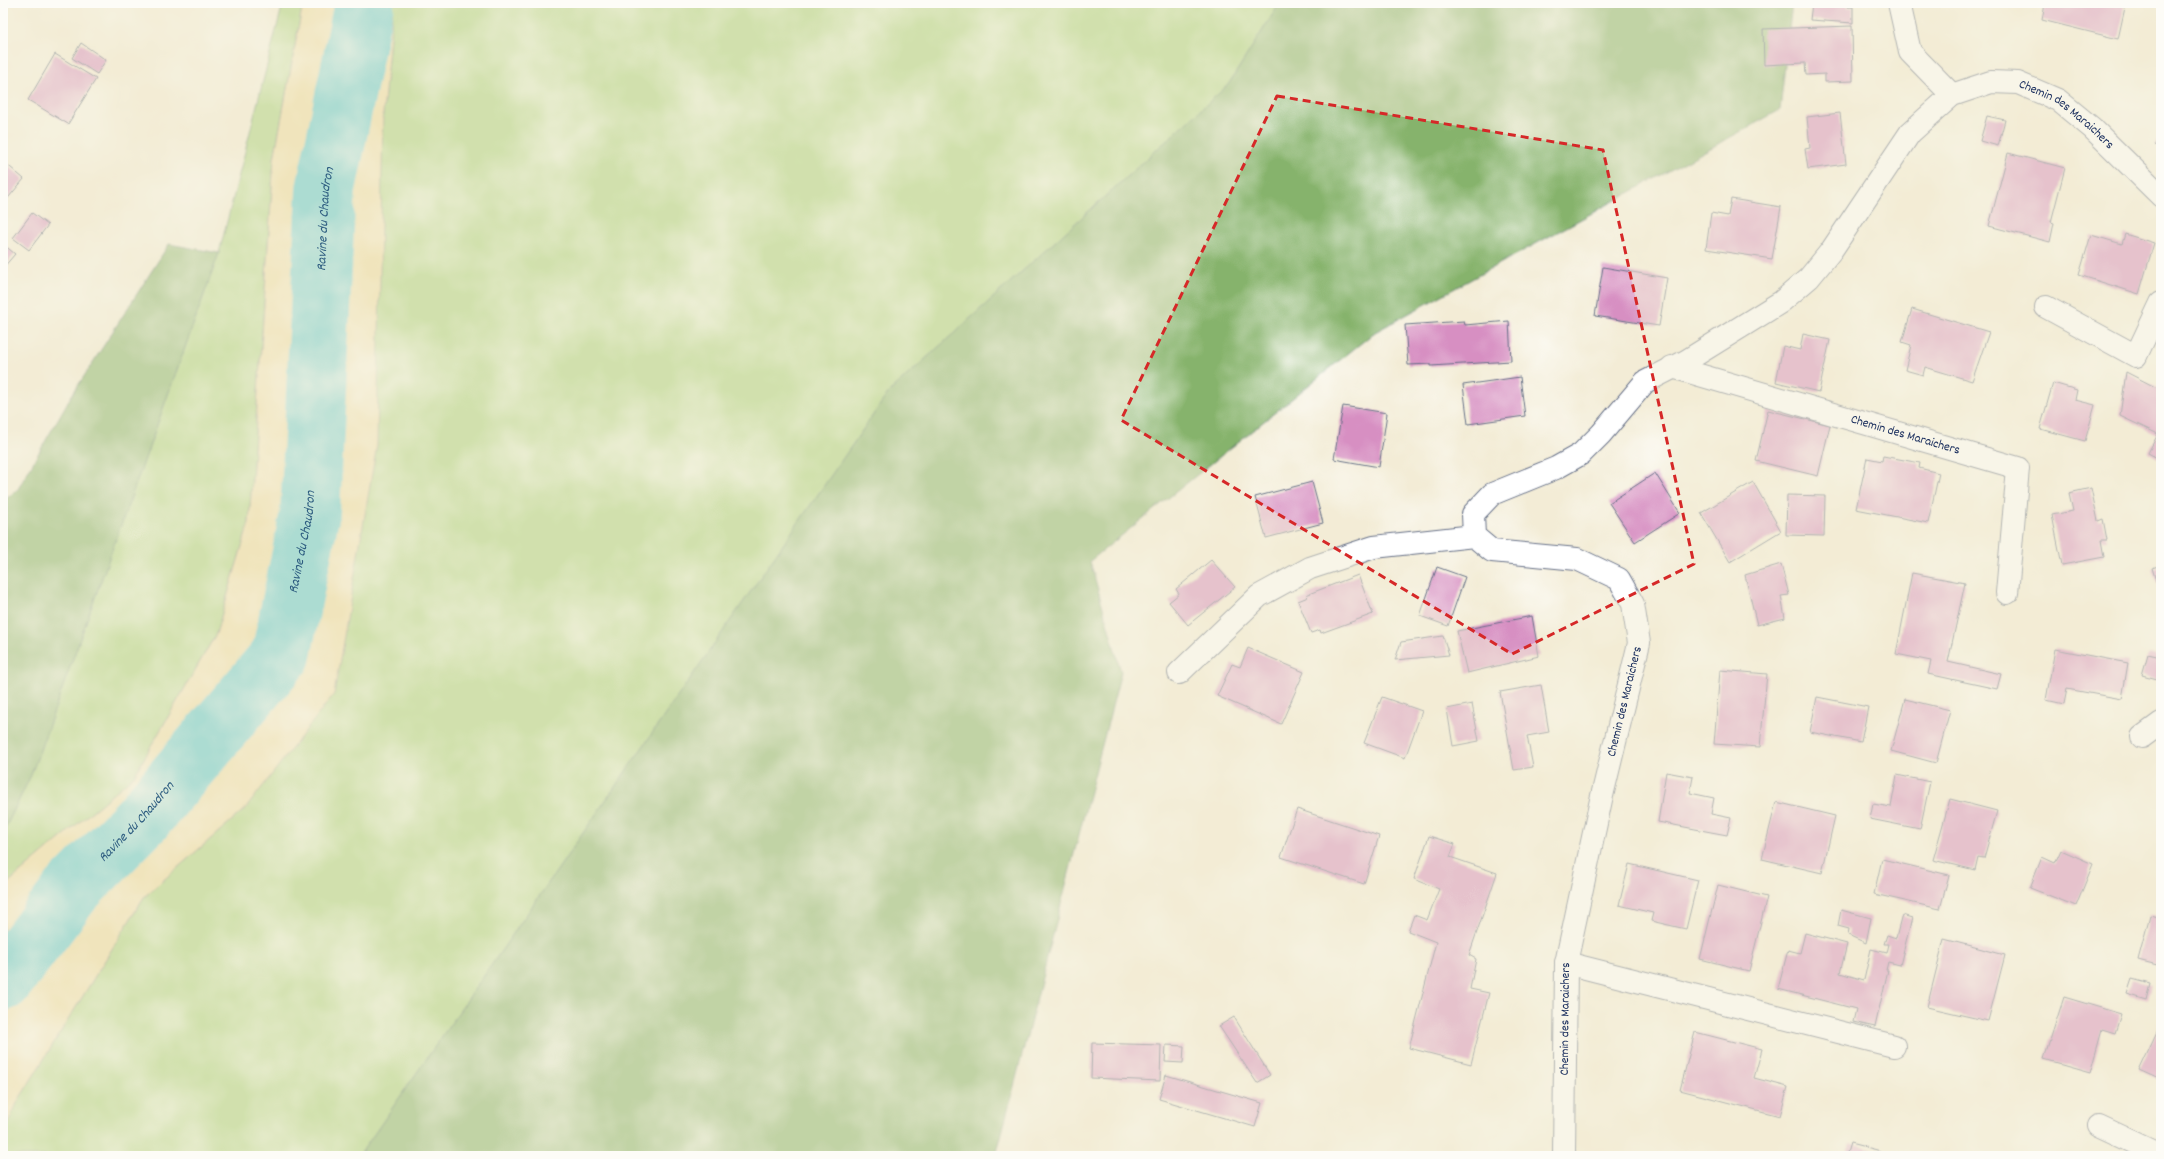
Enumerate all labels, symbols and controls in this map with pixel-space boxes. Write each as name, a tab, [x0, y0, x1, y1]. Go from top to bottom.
street label: Chemin des Maraichers	[2016, 75, 2118, 154]
water label: Ravine du Chaudron	[312, 165, 340, 272]
street label: Chemin des Maraichers	[1848, 410, 1962, 460]
water label: Ravine du Chaudron	[284, 490, 321, 595]
street label: Chemin des Maraichers	[1602, 644, 1647, 759]
water label: Ravine du Chaudron	[94, 777, 180, 867]
street label: Chemin des Maraichers	[1555, 962, 1576, 1076]

